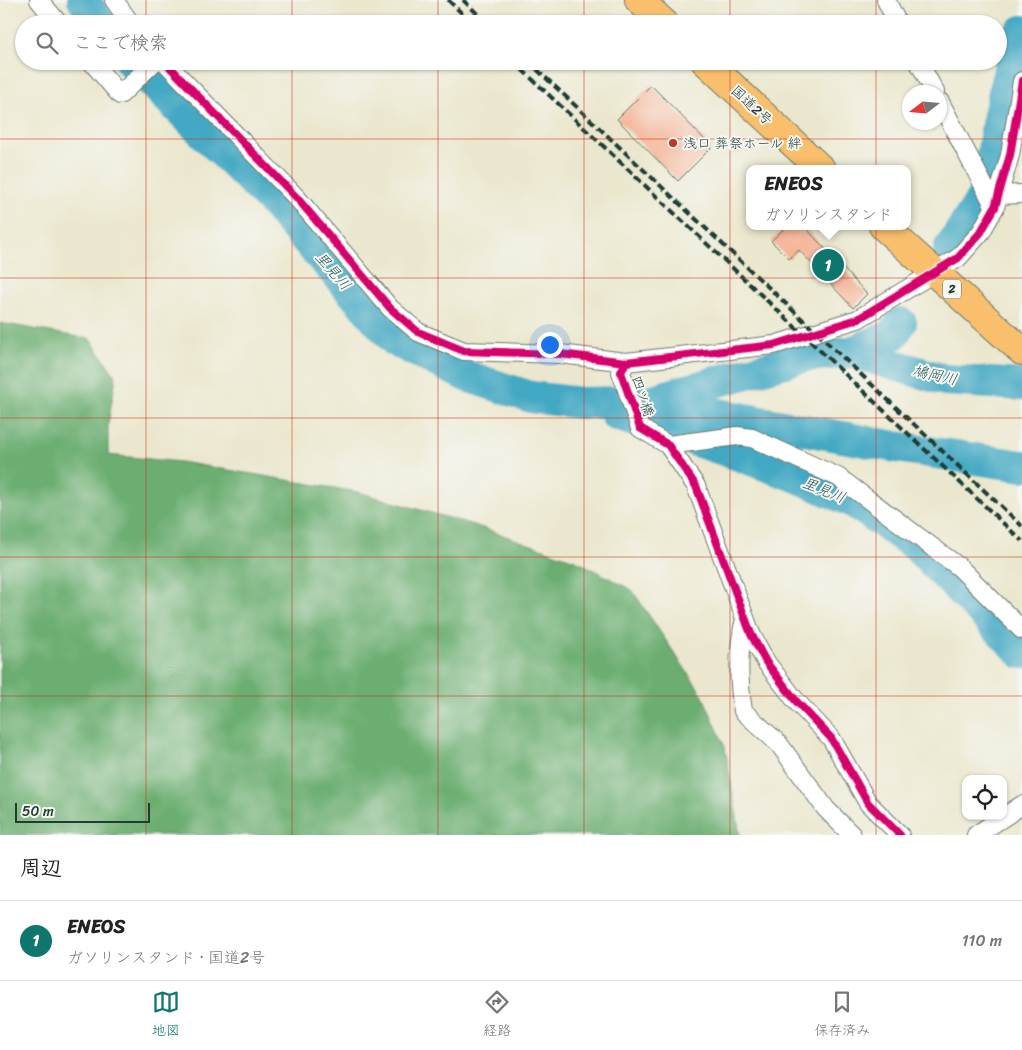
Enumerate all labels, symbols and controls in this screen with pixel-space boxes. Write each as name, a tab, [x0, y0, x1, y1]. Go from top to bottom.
search box	[15, 15, 1007, 70]
text: ここで検索	[73, 26, 168, 59]
icon: search	[33, 29, 61, 57]
street label: 国道2号	[725, 79, 778, 132]
north arrow	[902, 85, 947, 130]
place label: 浅口 葬祭ホール 絆	[683, 131, 801, 156]
marker: 浅口 葬祭ホール 絆	[667, 137, 679, 149]
popup	[746, 165, 911, 230]
text: ENEOS	[764, 167, 823, 200]
text: ガソリンスタンド	[764, 200, 893, 229]
water label: 里見川	[308, 245, 358, 297]
pin: 1	[812, 246, 844, 284]
road number: 2	[943, 280, 961, 298]
your location	[537, 332, 563, 358]
water label: 鳩岡川	[910, 357, 960, 393]
street label: 四ツ橋	[624, 372, 661, 420]
water label: 里見川	[798, 470, 850, 510]
map controls	[962, 775, 1007, 820]
button: locate	[962, 775, 1007, 820]
text: 50 m	[22, 799, 54, 824]
scale bar	[15, 800, 150, 823]
text: 周辺	[20, 849, 62, 887]
text: ENEOS	[67, 910, 126, 943]
text: 1	[33, 926, 39, 955]
text: 110 m	[962, 926, 1002, 955]
text: ガソリンスタンド · 国道2号	[67, 943, 265, 972]
tab: 地図	[152, 988, 180, 1043]
tab: 経路	[483, 988, 511, 1043]
tab: 保存済み	[814, 988, 870, 1043]

